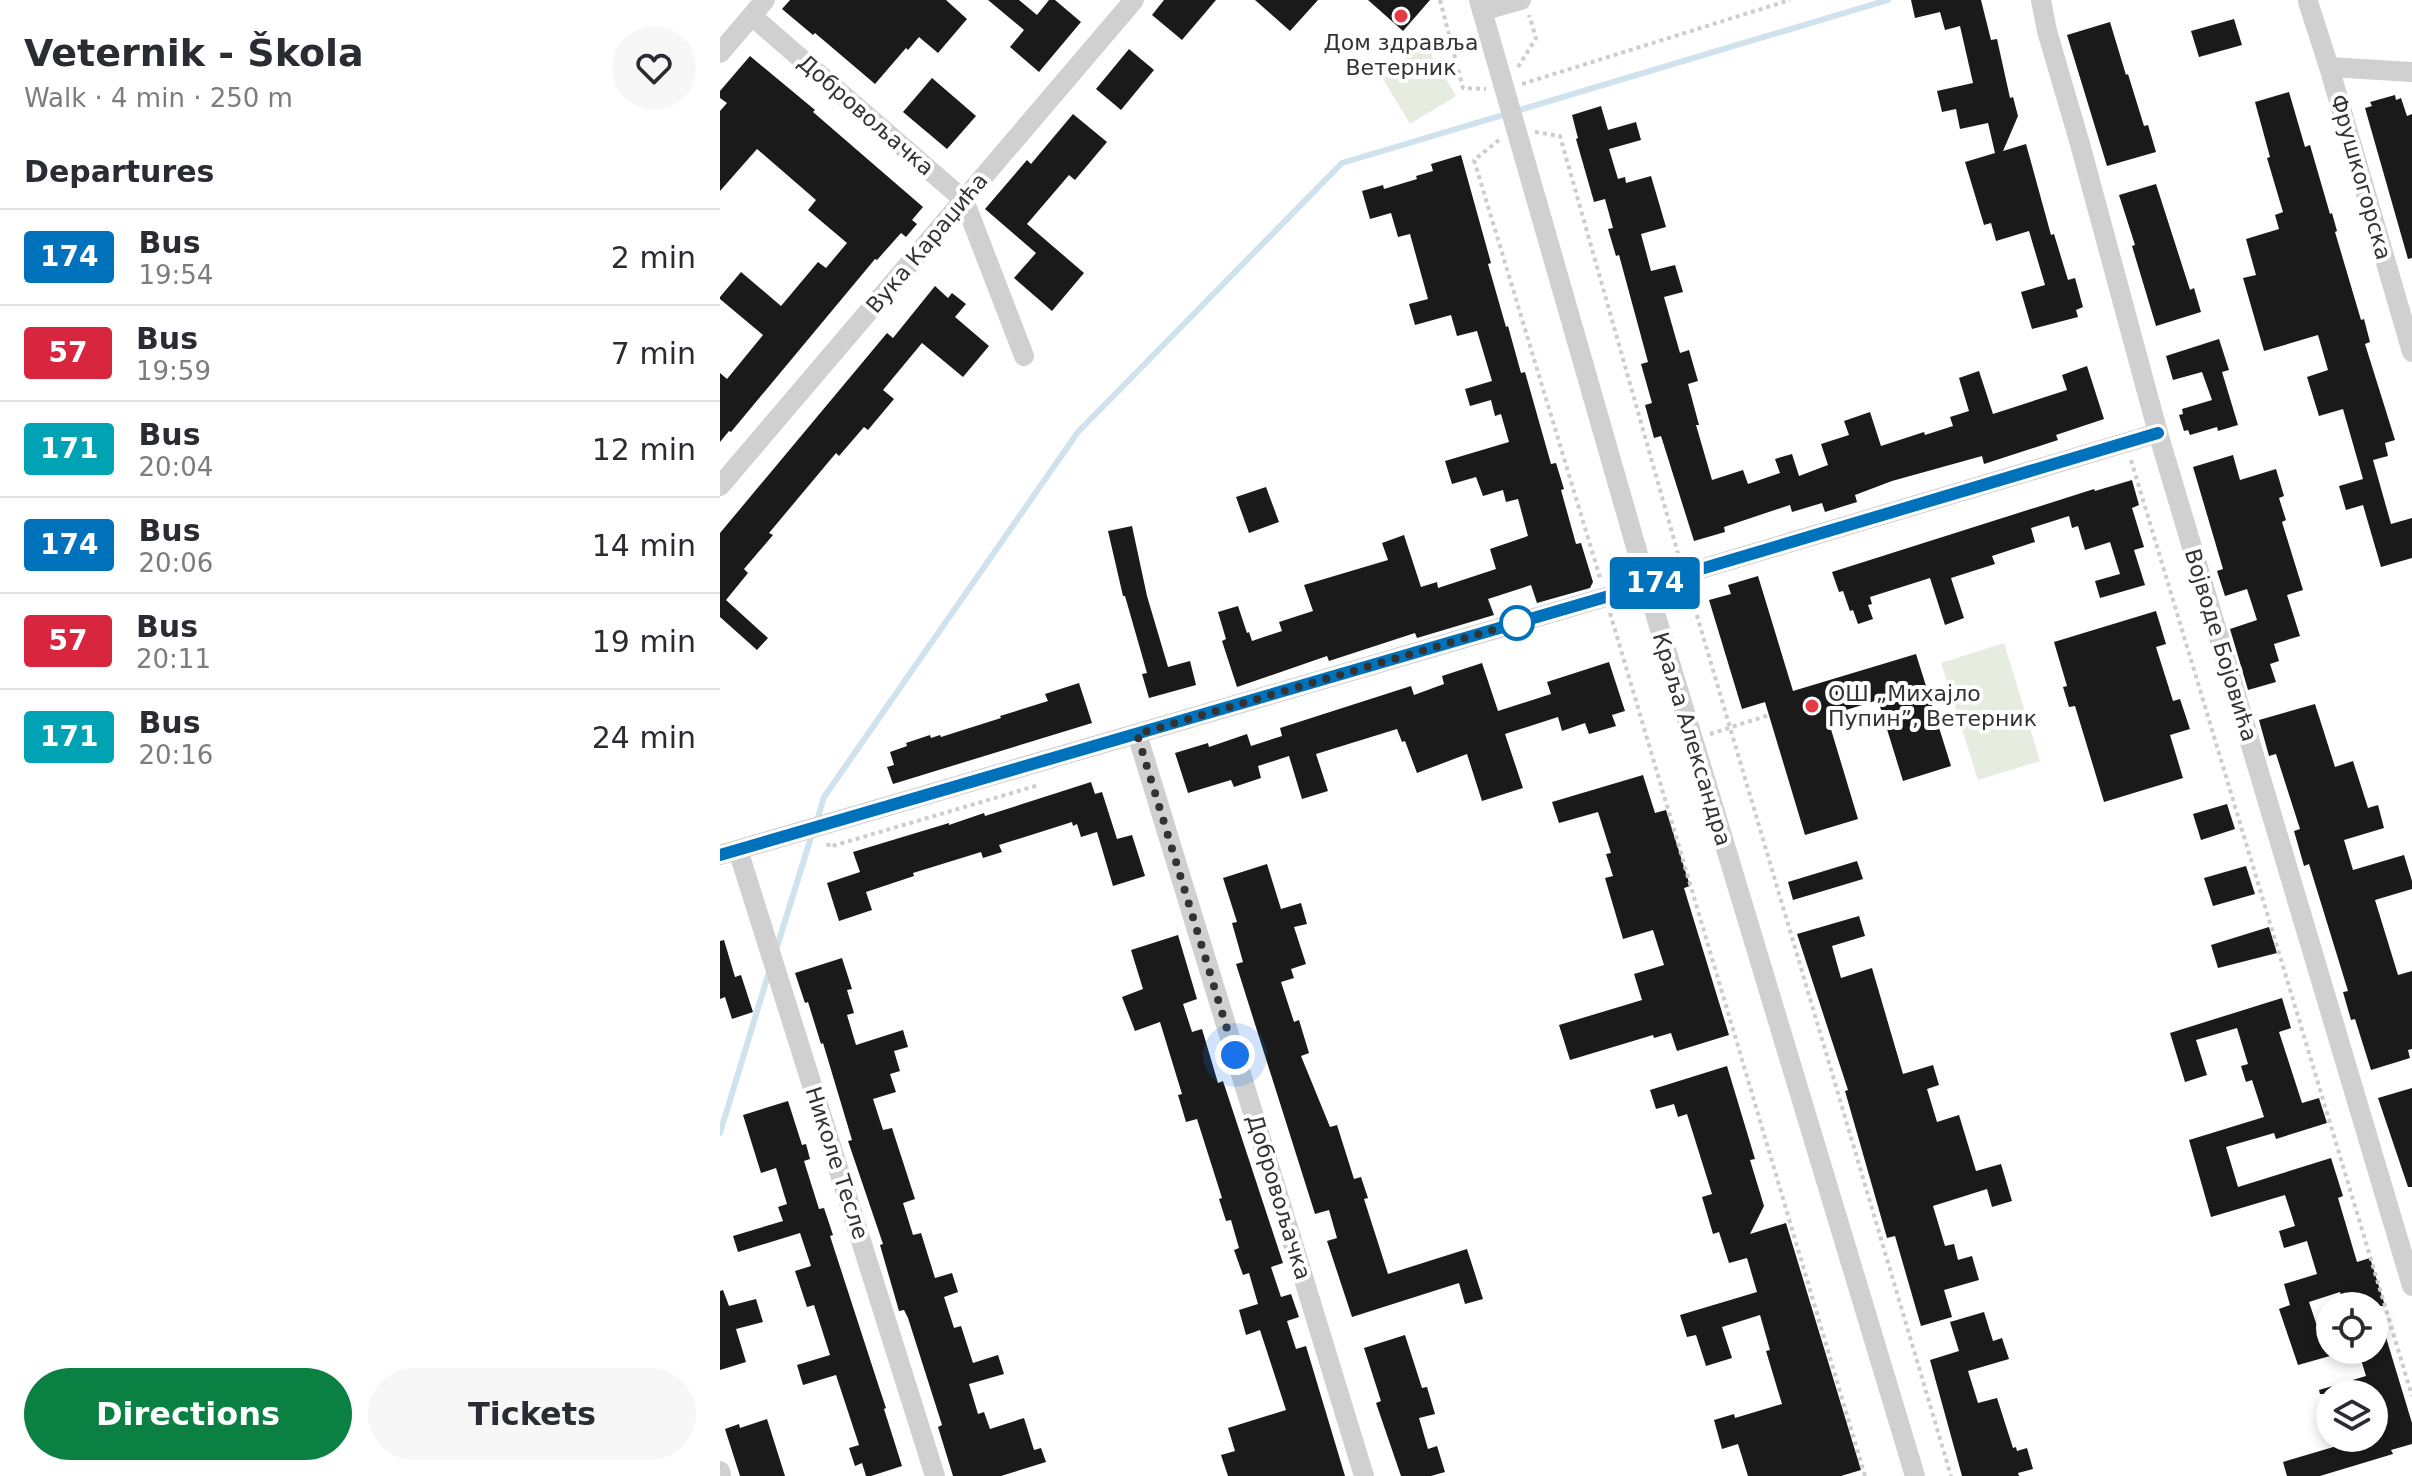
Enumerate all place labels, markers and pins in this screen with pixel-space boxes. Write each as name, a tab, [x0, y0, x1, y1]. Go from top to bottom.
marker: Дом здравља Ветерник	[1392, 7, 1410, 25]
place label: Дом здравља Ветерник	[1324, 30, 1478, 80]
unlabelled marker	[1500, 606, 1534, 640]
place label: ОШ „Михајло Пупин”, Ветерник	[1828, 681, 2037, 731]
marker: ОШ „Михајло Пупин”, Ветерник	[1803, 697, 1821, 715]

